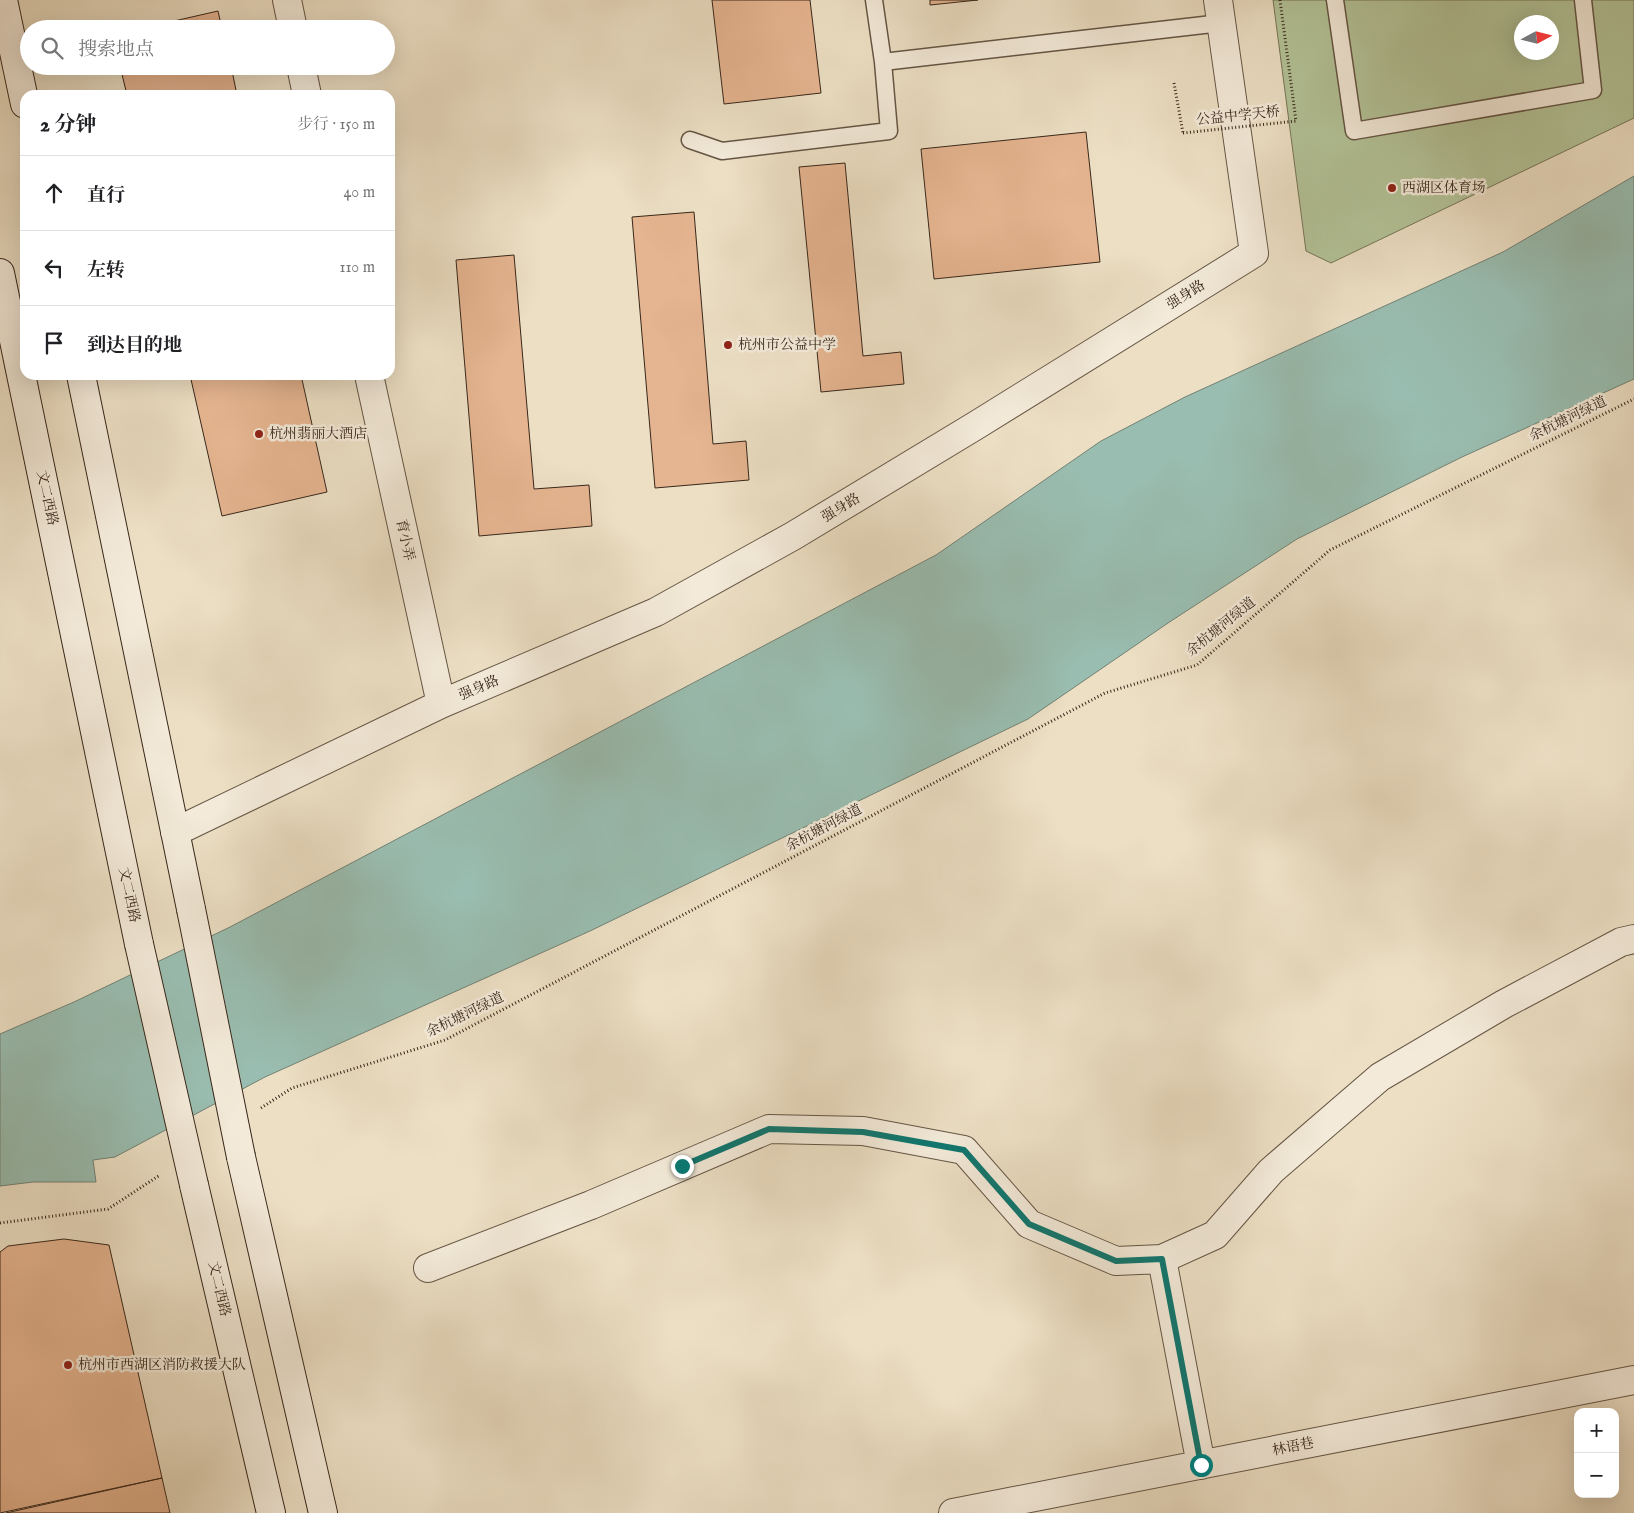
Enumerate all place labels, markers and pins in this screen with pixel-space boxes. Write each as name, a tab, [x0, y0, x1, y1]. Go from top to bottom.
place label: 西湖区体育场	[1402, 179, 1486, 197]
marker: 西湖区体育场	[1386, 182, 1398, 194]
place label: 杭州市公益中学	[738, 336, 836, 354]
marker: 杭州市公益中学	[722, 339, 734, 351]
place label: 杭州翡丽大酒店	[269, 425, 367, 443]
marker: 杭州翡丽大酒店	[253, 428, 265, 440]
place label: 杭州市西湖区消防救援大队	[78, 1356, 246, 1374]
marker: 杭州市西湖区消防救援大队	[62, 1359, 74, 1371]

